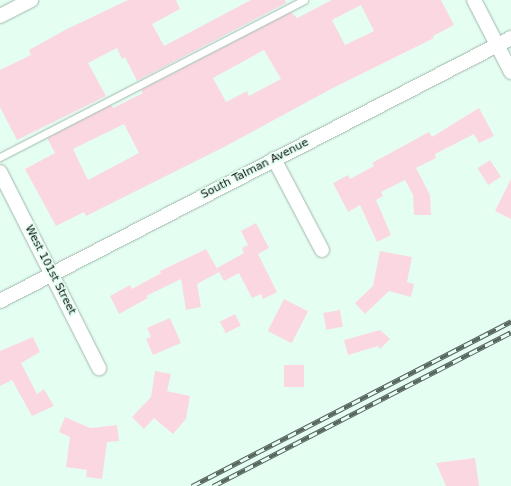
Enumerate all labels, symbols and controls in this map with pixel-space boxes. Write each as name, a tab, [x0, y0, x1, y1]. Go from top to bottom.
street label: South Talman Avenue	[199, 136, 311, 202]
street label: West 101st Street	[22, 223, 78, 317]

